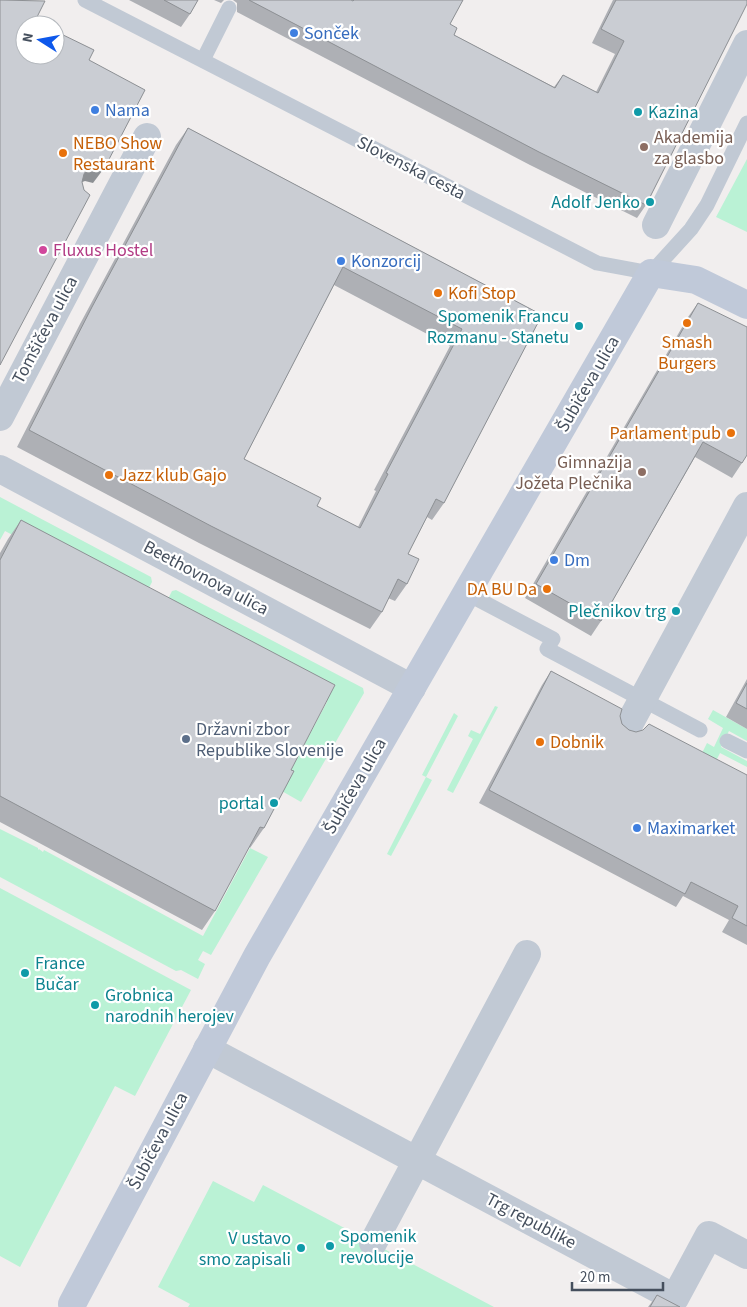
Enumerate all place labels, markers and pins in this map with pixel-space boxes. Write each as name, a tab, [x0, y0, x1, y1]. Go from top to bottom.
place label: Sonček	[304, 21, 359, 46]
marker: Sonček	[288, 27, 300, 39]
place label: Nama	[105, 98, 150, 123]
place label: Kazina	[648, 100, 699, 125]
marker: Nama	[89, 104, 101, 116]
marker: Kazina	[632, 106, 644, 118]
place label: Akademija za glasbo	[654, 125, 733, 171]
place label: NEBO Show Restaurant	[73, 131, 162, 177]
marker: Akademija za glasbo	[638, 141, 650, 153]
marker: NEBO Show Restaurant	[57, 147, 69, 159]
place label: Adolf Jenko	[551, 190, 640, 215]
marker: Adolf Jenko	[644, 196, 656, 208]
place label: Fluxus Hostel	[53, 238, 153, 263]
marker: Fluxus Hostel	[37, 244, 49, 256]
place label: Konzorcij	[351, 249, 421, 274]
marker: Konzorcij	[335, 255, 347, 267]
place label: Kofi Stop	[448, 281, 516, 306]
marker: Kofi Stop	[432, 287, 444, 299]
place label: Spomenik Francu Rozmanu - Stanetu	[427, 304, 569, 350]
marker: Smash Burgers	[681, 317, 693, 329]
marker: Spomenik Francu Rozmanu - Stanetu	[573, 320, 585, 332]
place label: Smash Burgers	[658, 330, 716, 376]
place label: Parlament pub	[609, 421, 721, 446]
marker: Parlament pub	[725, 427, 737, 439]
place label: Gimnazija Jožeta Plečnika	[515, 450, 632, 496]
place label: Jazz klub Gajo	[119, 463, 227, 488]
marker: Gimnazija Jožeta Plečnika	[636, 466, 648, 478]
marker: Jazz klub Gajo	[103, 469, 115, 481]
place label: Dm	[564, 548, 590, 573]
marker: Dm	[548, 554, 560, 566]
place label: DA BU Da	[467, 577, 537, 602]
marker: DA BU Da	[541, 583, 553, 595]
place label: Plečnikov trg	[568, 599, 666, 624]
marker: Plečnikov trg	[670, 605, 682, 617]
place label: Državni zbor Republike Slovenije	[196, 717, 344, 763]
place label: Dobnik	[550, 730, 604, 755]
marker: Državni zbor Republike Slovenije	[180, 733, 192, 745]
marker: Dobnik	[534, 736, 546, 748]
place label: portal	[219, 791, 264, 816]
marker: portal	[268, 797, 280, 809]
place label: Maximarket	[647, 816, 735, 841]
marker: Maximarket	[631, 822, 643, 834]
place label: France Bučar	[35, 951, 85, 997]
marker: France Bučar	[19, 967, 31, 979]
place label: Grobnica narodnih herojev	[105, 983, 234, 1029]
marker: Grobnica narodnih herojev	[89, 999, 101, 1011]
place label: Spomenik revolucije	[340, 1224, 416, 1270]
place label: V ustavo smo zapisali	[199, 1226, 291, 1272]
marker: Spomenik revolucije	[324, 1240, 336, 1252]
marker: V ustavo smo zapisali	[295, 1242, 307, 1254]

